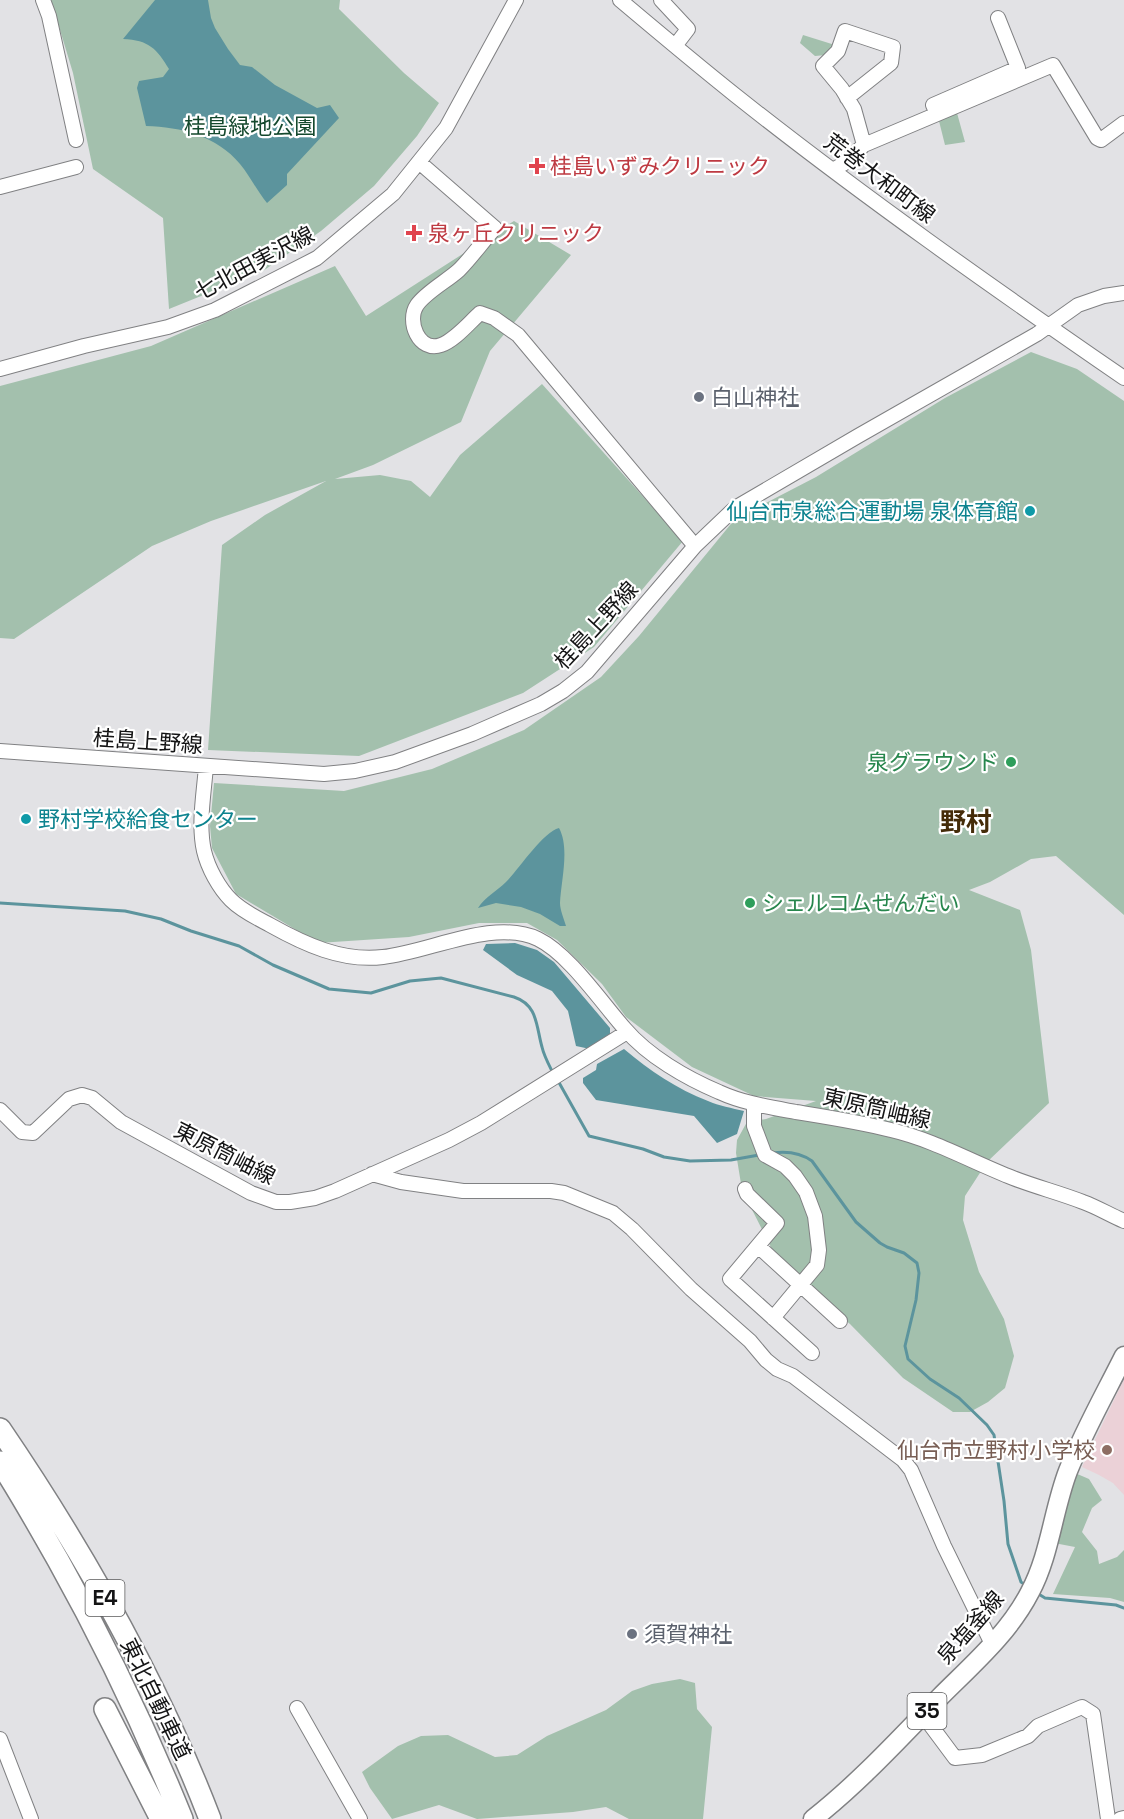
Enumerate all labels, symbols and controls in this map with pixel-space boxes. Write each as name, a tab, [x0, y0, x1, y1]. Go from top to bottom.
park label: 桂島緑地公園	[184, 112, 316, 140]
street label: 荒巻大和町線	[819, 127, 941, 229]
place label: 桂島いずみクリニック	[550, 152, 770, 180]
marker: 桂島いずみクリニック	[528, 157, 546, 175]
place label: 泉ヶ丘クリニック	[428, 219, 604, 247]
street label: 七北田実沢線	[189, 220, 319, 306]
marker: 泉ヶ丘クリニック	[405, 224, 423, 242]
place label: 白山神社	[711, 383, 799, 411]
marker: 白山神社	[692, 390, 706, 404]
place label: 仙台市泉総合運動場 泉体育館	[726, 497, 1018, 525]
marker: 仙台市泉総合運動場 泉体育館	[1023, 504, 1037, 518]
street label: 桂島上野線	[548, 575, 644, 675]
street label: 桂島上野線	[92, 723, 204, 759]
place label: 泉グラウンド	[867, 748, 999, 776]
marker: 泉グラウンド	[1004, 755, 1018, 769]
place label: 野村学校給食センター	[38, 805, 258, 833]
district label: 野村	[940, 805, 992, 839]
marker: 野村学校給食センター	[19, 812, 33, 826]
place label: シェルコムせんだい	[762, 889, 960, 917]
marker: シェルコムせんだい	[743, 896, 757, 910]
street label: 東原筒岫線	[820, 1082, 934, 1134]
street label: 東原筒岫線	[170, 1116, 280, 1190]
place label: 仙台市立野村小学校	[897, 1436, 1095, 1464]
marker: 仙台市立野村小学校	[1100, 1443, 1114, 1457]
road number: E4	[86, 1580, 124, 1616]
street label: 泉塩釜線	[931, 1585, 1009, 1669]
place label: 須賀神社	[644, 1620, 732, 1648]
marker: 須賀神社	[625, 1627, 639, 1641]
street label: 東北自動車道	[114, 1634, 198, 1764]
road number: 35	[908, 1693, 946, 1729]

